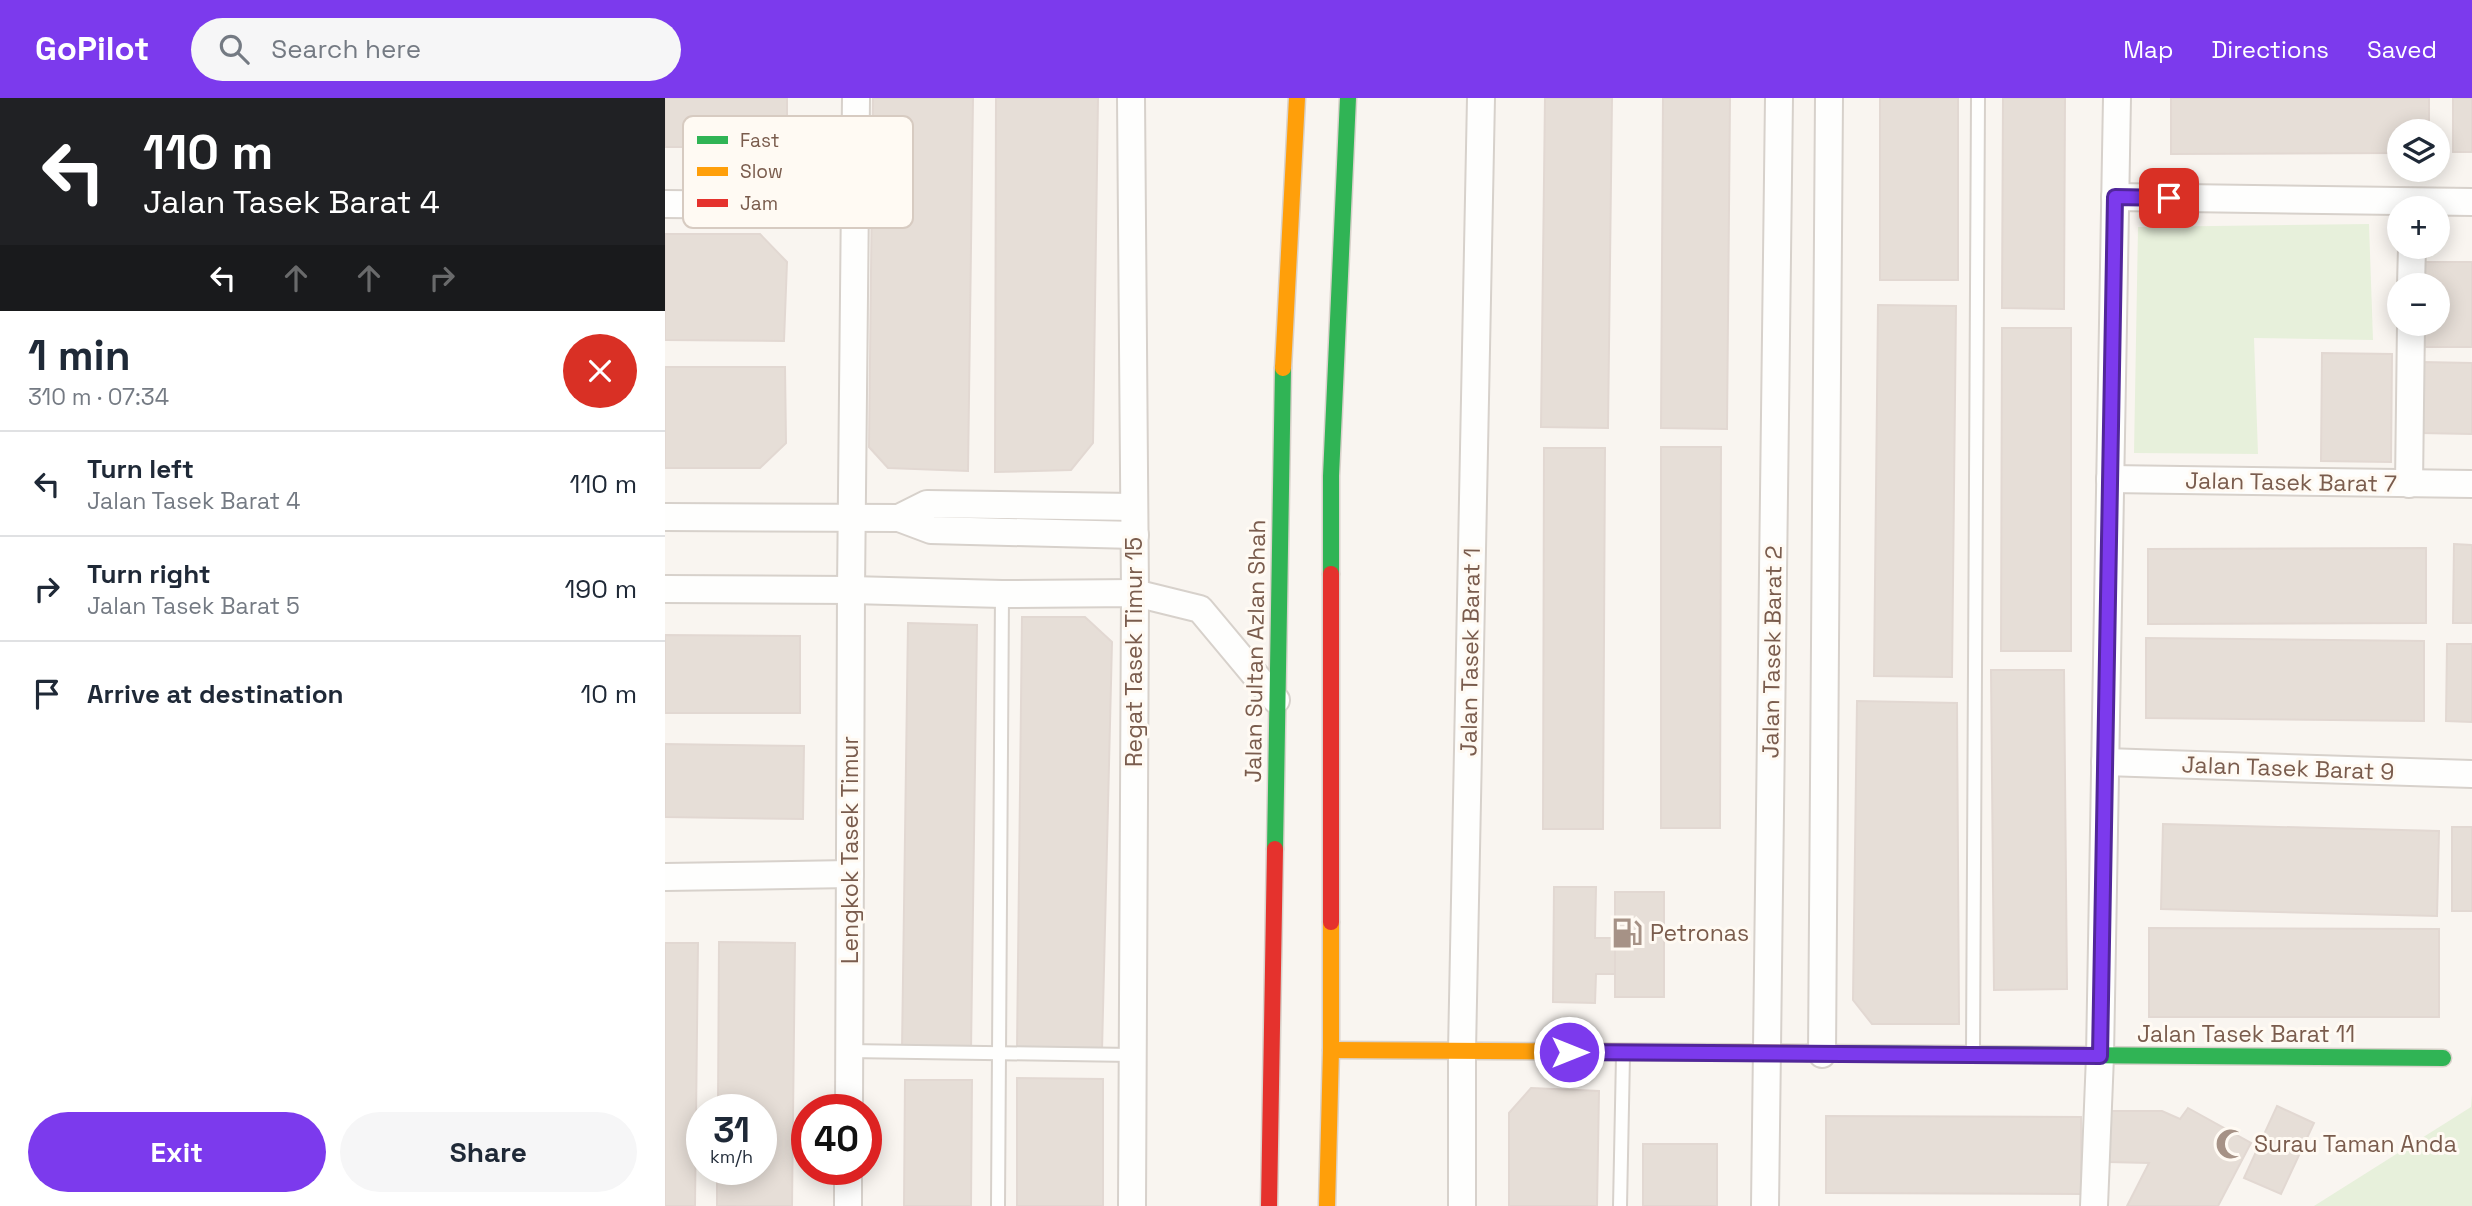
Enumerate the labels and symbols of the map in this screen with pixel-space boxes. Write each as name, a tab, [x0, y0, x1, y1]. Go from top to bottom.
legend	[683, 116, 913, 228]
text: Fast	[740, 128, 780, 153]
text: Slow	[740, 159, 783, 184]
pin	[2139, 168, 2199, 228]
text: Jam	[740, 191, 778, 216]
street label: Jalan Tasek Barat 7	[2185, 465, 2397, 499]
street label: Jalan Sultan Azlan Shah	[1238, 519, 1272, 783]
street label: Regat Tasek Timur 15	[1119, 537, 1149, 767]
street label: Jalan Tasek Barat 2	[1755, 545, 1789, 759]
street label: Jalan Tasek Barat 1	[1453, 547, 1487, 757]
street label: Lengkok Tasek Timur	[835, 736, 865, 964]
street label: Jalan Tasek Barat 9	[2181, 749, 2395, 787]
fuel station icon: Petronas	[1610, 916, 1644, 950]
place label: Petronas	[1650, 918, 1749, 948]
position arrow	[1532, 1015, 1606, 1089]
street label: Jalan Tasek Barat 11	[2137, 1019, 2355, 1049]
speed limit sign: 40	[791, 1094, 882, 1185]
mosque icon: Surau Taman Anda	[2214, 1127, 2248, 1161]
place label: Surau Taman Anda	[2254, 1129, 2457, 1159]

